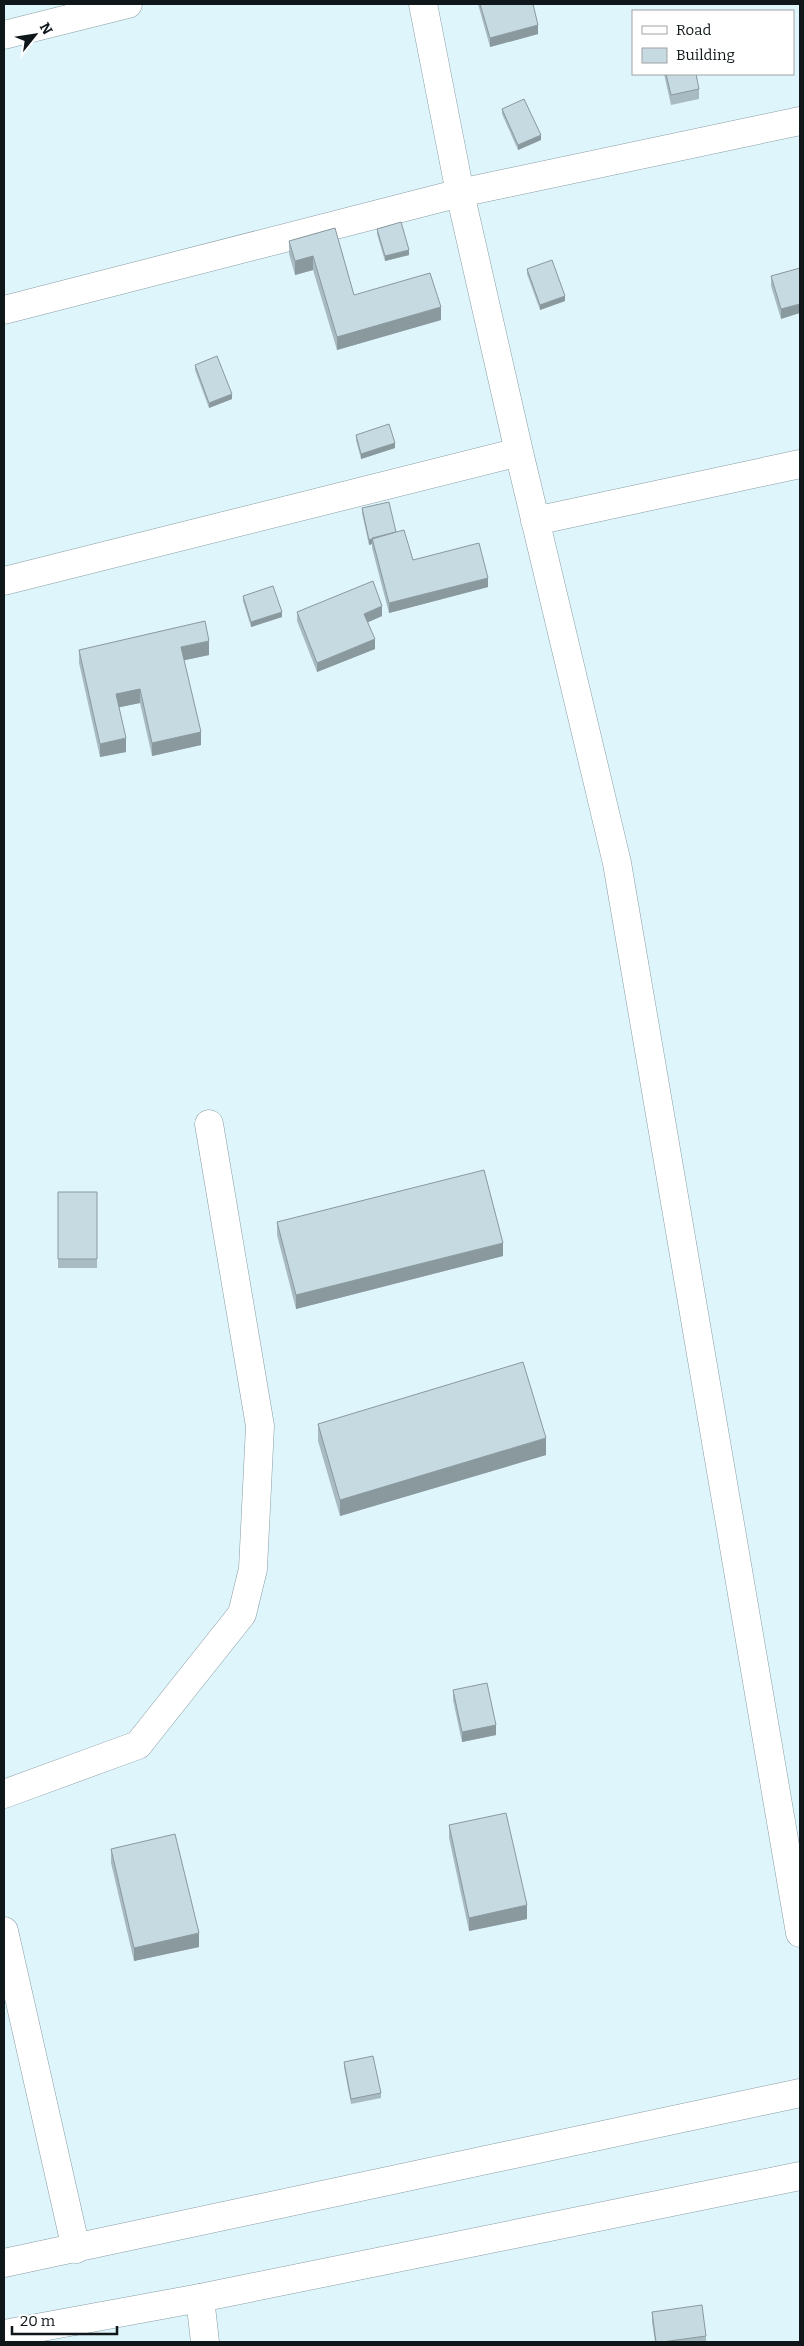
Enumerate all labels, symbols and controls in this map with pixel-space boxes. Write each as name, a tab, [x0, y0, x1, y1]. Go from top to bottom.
north arrow	[10, 10, 60, 60]
legend	[632, 10, 794, 75]
text: N	[36, 20, 56, 38]
text: Road	[676, 21, 711, 39]
text: Building	[676, 46, 735, 64]
scale bar	[12, 2304, 118, 2336]
text: 20 m	[20, 2312, 56, 2330]

